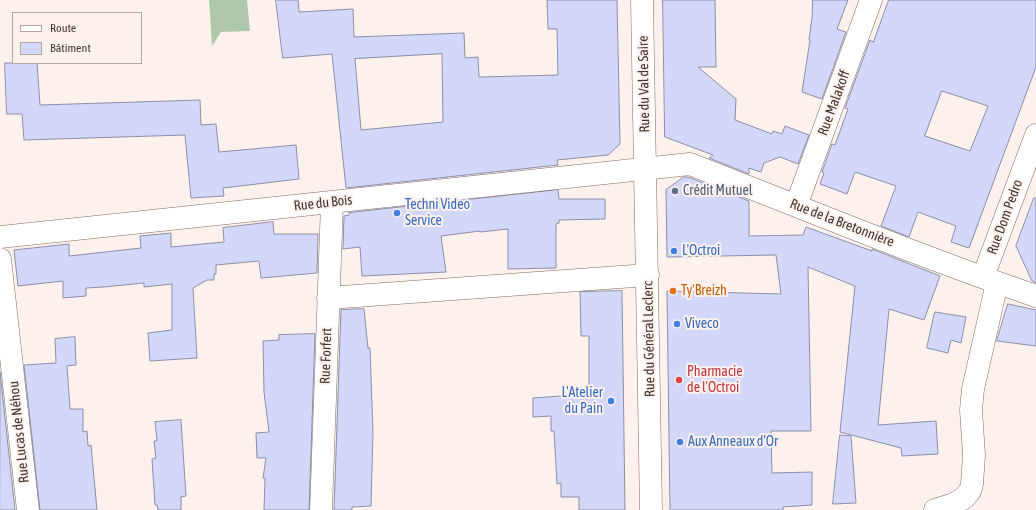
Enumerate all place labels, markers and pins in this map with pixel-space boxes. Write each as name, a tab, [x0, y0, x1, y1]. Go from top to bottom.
place label: Crédit Mutuel	[683, 183, 753, 199]
marker: Crédit Mutuel	[670, 186, 680, 196]
place label: Techni Video Service	[405, 197, 470, 230]
marker: Techni Video Service	[392, 208, 402, 218]
place label: L'Octroi	[682, 243, 720, 259]
marker: L'Octroi	[669, 246, 679, 256]
place label: Ty'Breizh	[681, 283, 727, 299]
marker: Ty'Breizh	[668, 286, 678, 296]
place label: Viveco	[685, 316, 719, 332]
marker: Viveco	[672, 319, 682, 329]
place label: Pharmacie de l'Octroi	[687, 364, 743, 396]
marker: Pharmacie de l'Octroi	[674, 375, 684, 385]
place label: L'Atelier du Pain	[561, 385, 603, 418]
marker: L'Atelier du Pain	[606, 396, 616, 406]
place label: Aux Anneaux d'Or	[688, 434, 778, 450]
marker: Aux Anneaux d'Or	[675, 437, 685, 447]

